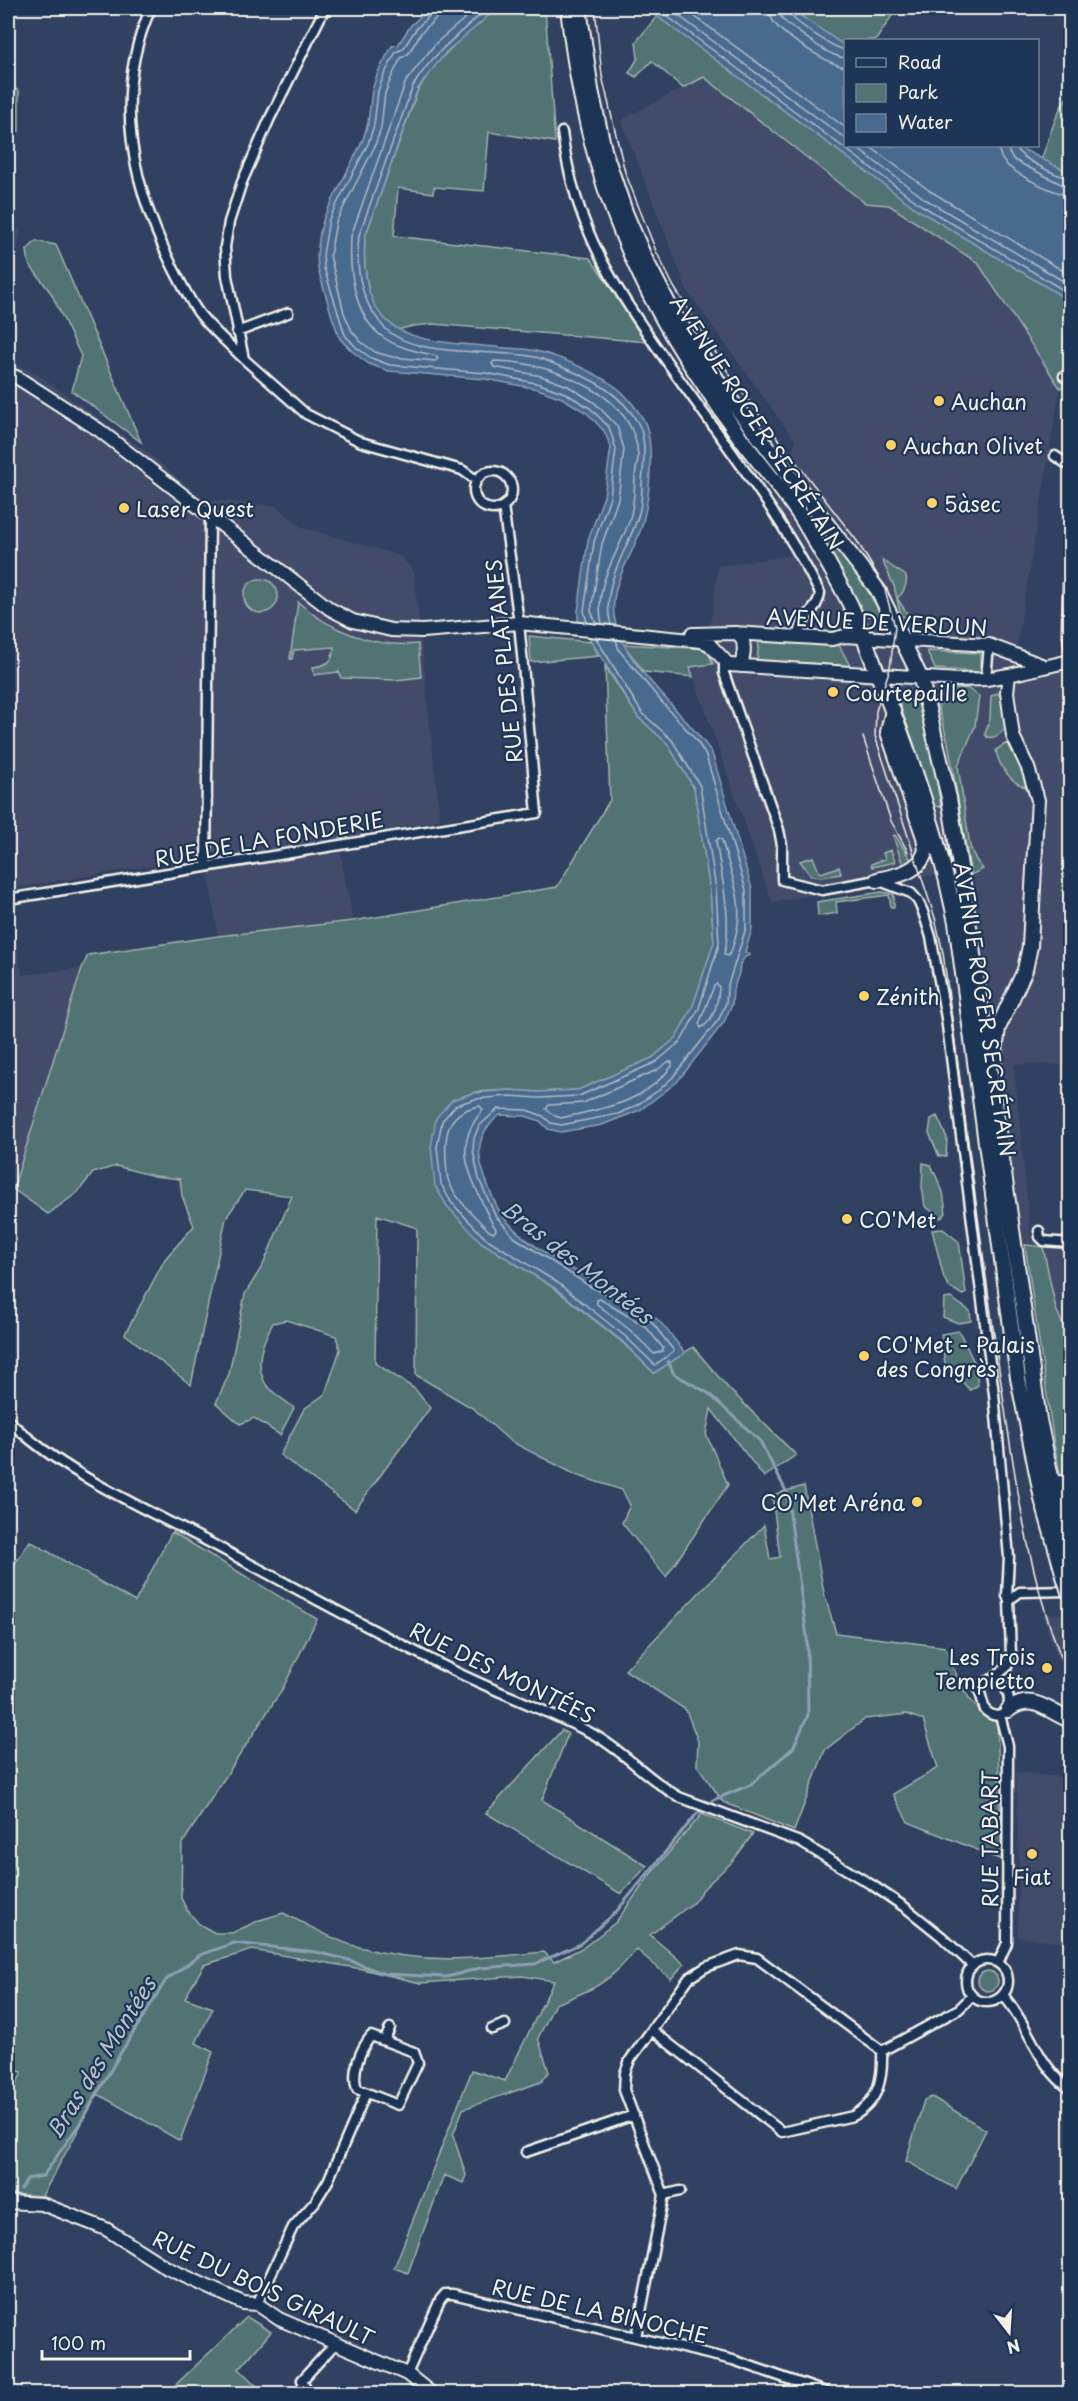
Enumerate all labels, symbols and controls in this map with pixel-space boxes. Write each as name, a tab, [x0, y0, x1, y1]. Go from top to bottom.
legend	[844, 39, 1039, 147]
text: Road	[898, 48, 942, 75]
text: Park	[898, 78, 938, 105]
text: Water	[898, 108, 953, 135]
street label: AVENUE ROGER SECRÉTAIN	[663, 288, 853, 556]
place label: Auchan	[951, 385, 1027, 417]
marker: Auchan	[932, 394, 946, 408]
place label: Auchan Olivet	[903, 429, 1043, 461]
marker: Auchan Olivet	[884, 438, 898, 452]
place label: 5àsec	[944, 487, 1001, 519]
place label: Laser Quest	[136, 492, 254, 524]
marker: 5àsec	[925, 496, 939, 510]
marker: Laser Quest	[117, 501, 131, 515]
street label: RUE DES PLATANES	[476, 557, 530, 765]
street label: AVENUE DE VERDUN	[766, 599, 988, 643]
place label: Courtepaille	[845, 676, 967, 708]
marker: Courtepaille	[826, 685, 840, 699]
street label: RUE DE LA FONDERIE	[152, 802, 386, 874]
street label: AVENUE ROGER SECRÉTAIN	[947, 859, 1025, 1159]
place label: Zénith	[876, 980, 939, 1012]
marker: Zénith	[857, 989, 871, 1003]
water label: Bras des Montées	[495, 1191, 663, 1332]
place label: CO'Met	[859, 1203, 936, 1235]
marker: CO'Met	[840, 1212, 854, 1226]
place label: CO'Met - Palais des Congrès	[876, 1328, 1035, 1384]
marker: CO'Met - Palais des Congrès	[857, 1349, 871, 1363]
place label: CO'Met Aréna	[761, 1486, 905, 1518]
marker: CO'Met Aréna	[910, 1495, 924, 1509]
street label: RUE DES MONTÉES	[405, 1613, 601, 1731]
place label: Les Trois Tempietto	[935, 1640, 1035, 1696]
marker: Les Trois Tempietto	[1040, 1661, 1054, 1675]
street label: RUE TABART	[973, 1770, 1005, 1908]
marker: Fiat	[1025, 1847, 1039, 1861]
place label: Fiat	[1013, 1860, 1051, 1892]
water label: Bras des Montées	[37, 1968, 164, 2144]
street label: RUE DU BOIS GIRAULT	[148, 2221, 381, 2353]
street label: RUE DE LA BINOCHE	[489, 2270, 711, 2350]
north arrow	[979, 2302, 1039, 2362]
scale bar	[42, 2323, 190, 2361]
text: 100 m	[51, 2329, 106, 2356]
text: N	[1004, 2334, 1023, 2361]

